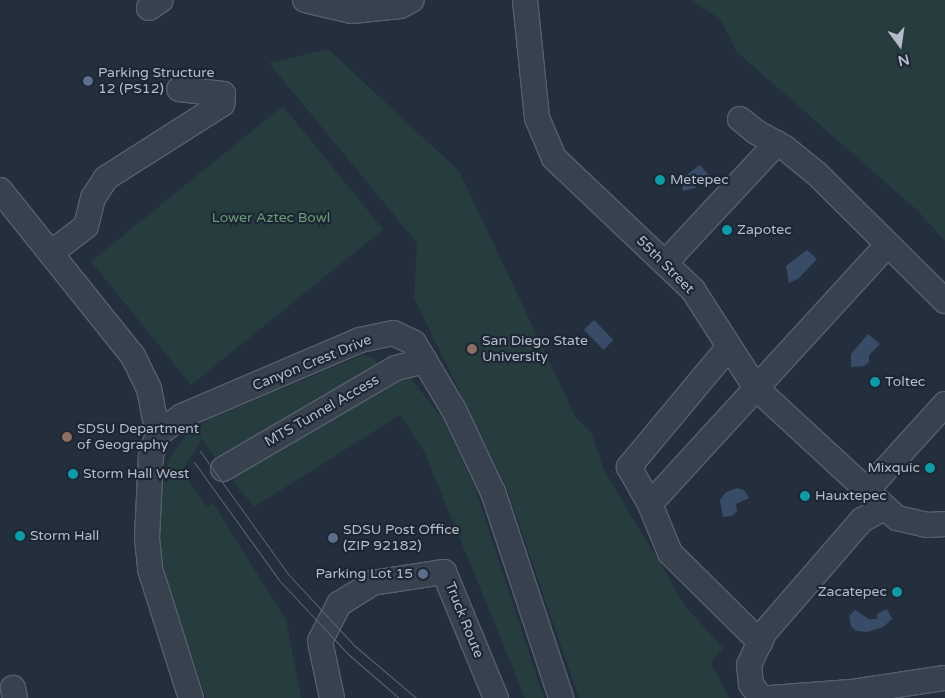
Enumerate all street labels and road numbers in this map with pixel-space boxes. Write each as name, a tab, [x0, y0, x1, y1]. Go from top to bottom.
street label: 55th Street	[633, 233, 697, 297]
street label: Canyon Crest Drive	[250, 331, 374, 395]
street label: MTS Tunnel Access	[262, 371, 382, 451]
street label: Truck Route	[441, 580, 487, 660]

